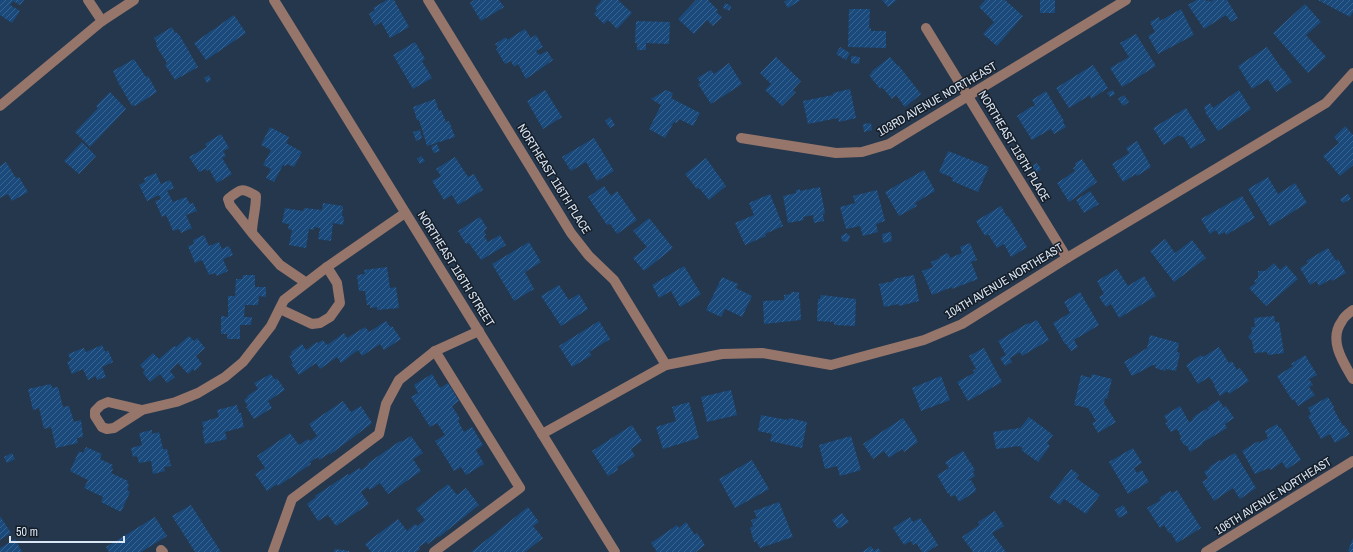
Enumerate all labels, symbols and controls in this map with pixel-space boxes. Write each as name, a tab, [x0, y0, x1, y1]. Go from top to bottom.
street label: 103RD AVENUE NORTHEAST	[874, 58, 1000, 140]
street label: NORTHEAST 118TH PLACE	[974, 87, 1054, 205]
street label: NORTHEAST 116TH PLACE	[514, 121, 594, 237]
street label: NORTHEAST 116TH STREET	[414, 208, 498, 330]
street label: 104TH AVENUE NORTHEAST	[942, 239, 1066, 323]
street label: 106TH AVENUE NORTHEAST	[1212, 454, 1334, 538]
scale bar	[10, 518, 124, 544]
text: 50 m	[16, 524, 38, 540]

